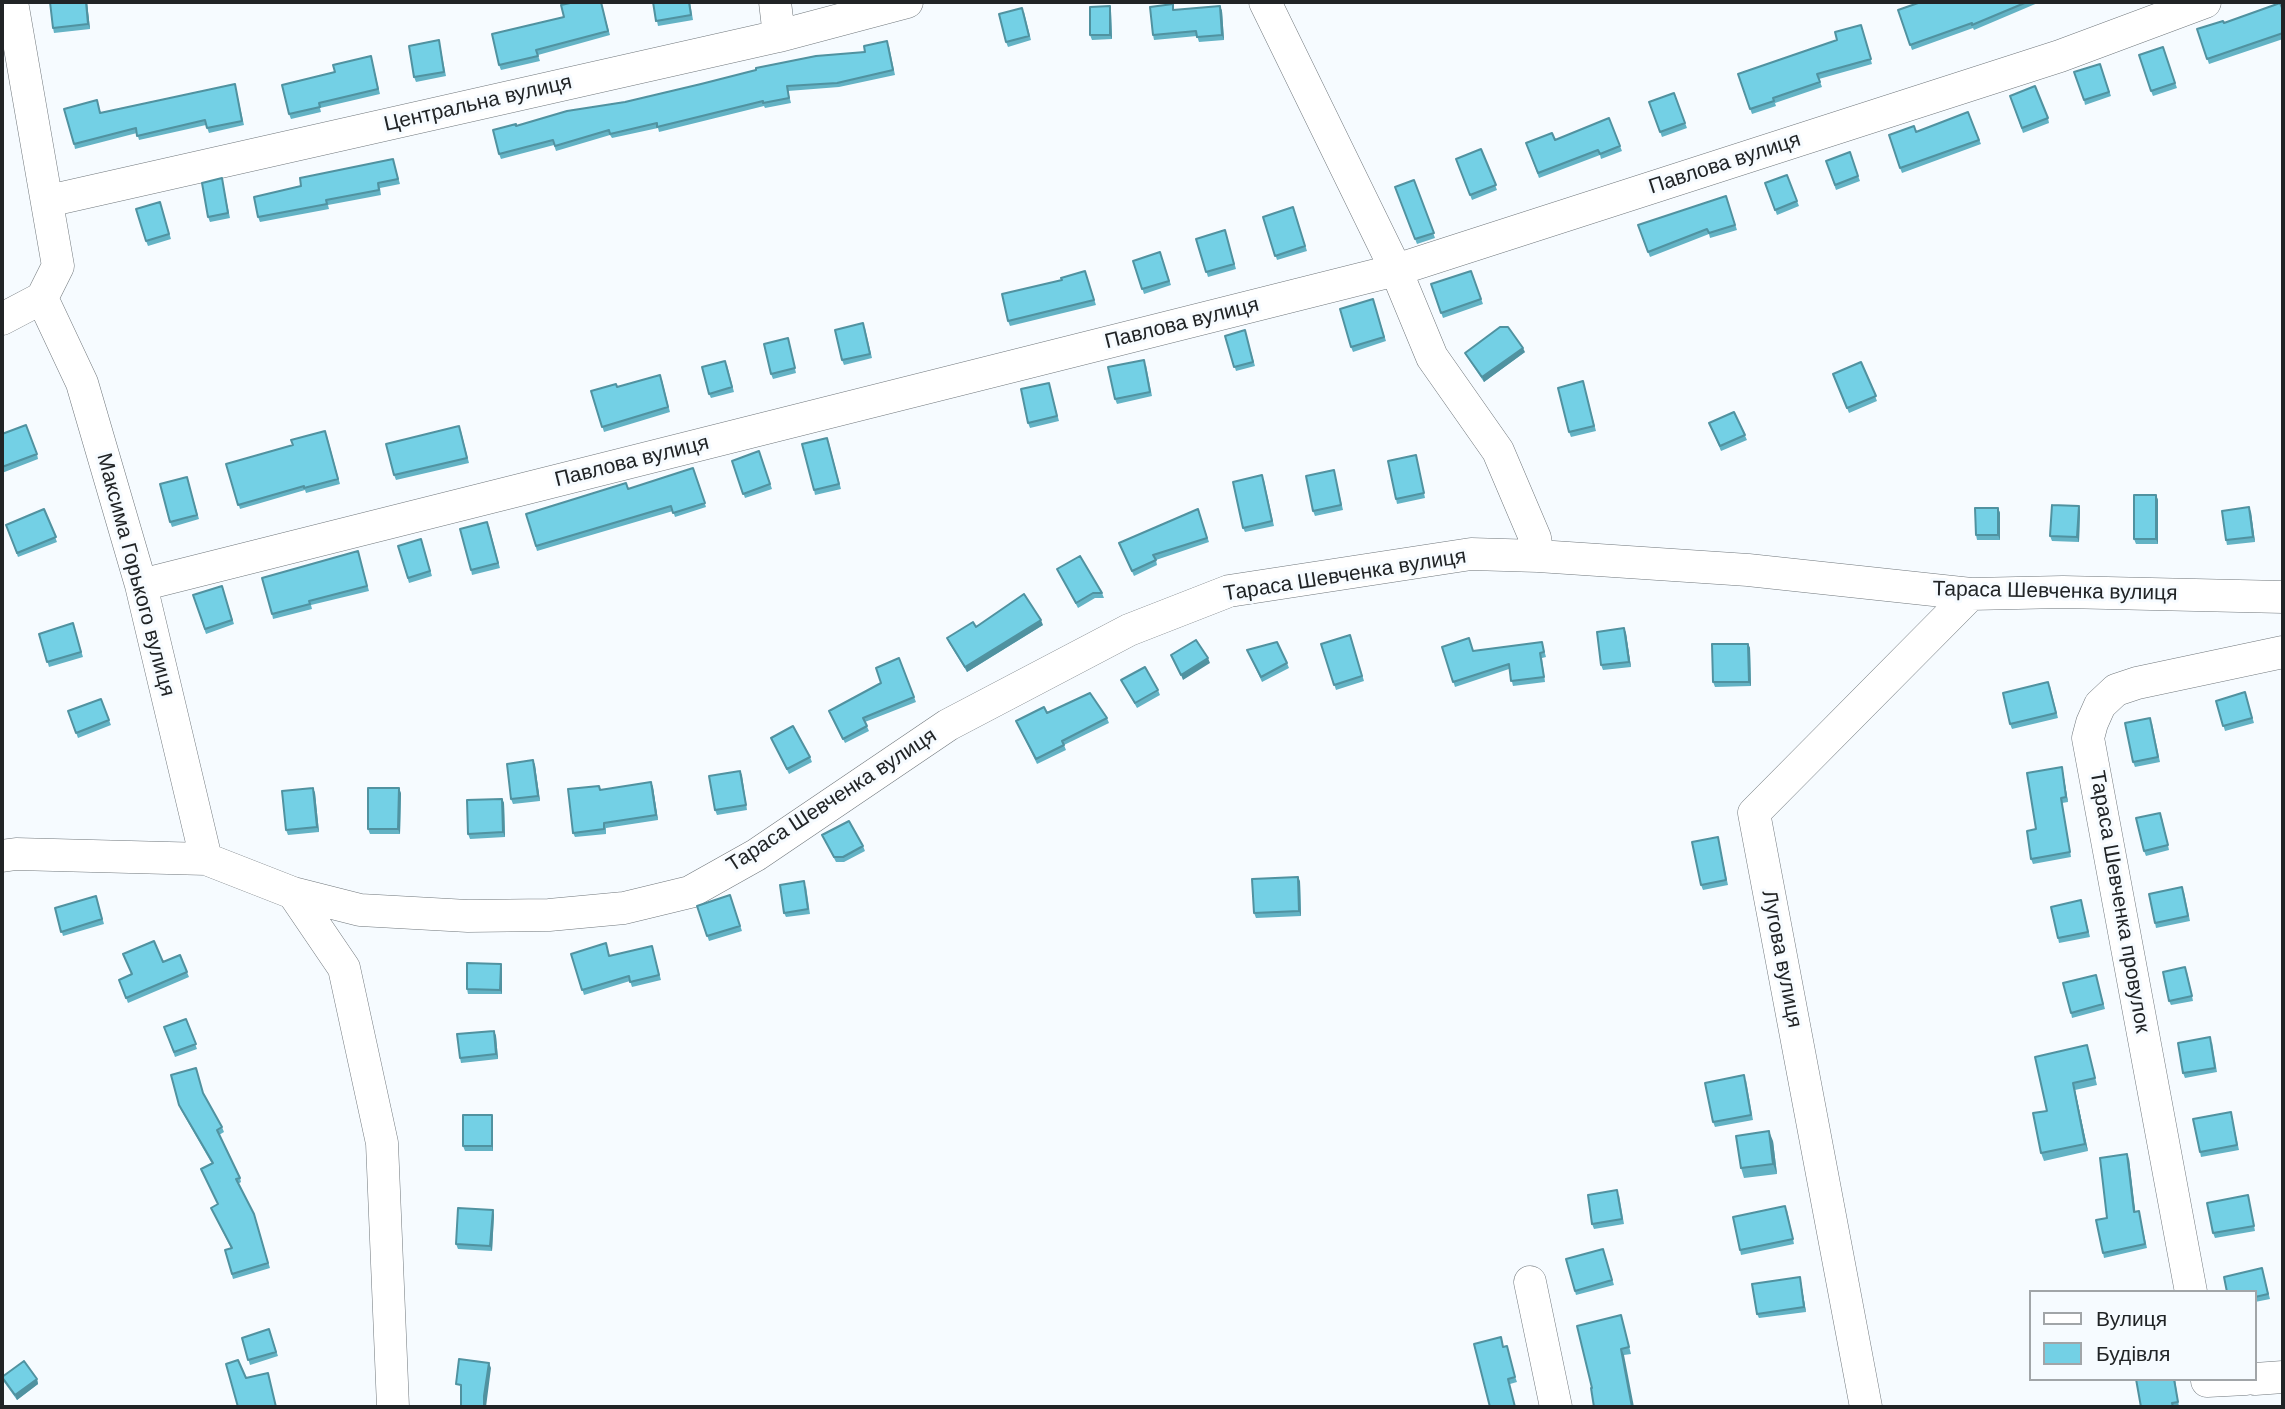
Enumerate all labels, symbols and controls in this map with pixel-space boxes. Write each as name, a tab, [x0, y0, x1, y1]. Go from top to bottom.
street label: Центральна вулиця	[382, 70, 574, 138]
street label: Павлова вулиця	[1646, 128, 1804, 200]
street label: Павлова вулиця	[1102, 293, 1262, 355]
street label: Павлова вулиця	[552, 431, 712, 493]
street label: Максима Горького вулиця	[90, 451, 180, 699]
street label: Тараса Шевченка вулиця	[1222, 544, 1468, 608]
street label: Тараса Шевченка вулиця	[1932, 577, 2178, 607]
street label: Тараса Шевченка вулиця	[722, 724, 942, 878]
street label: Тараса Шевченка провулок	[2084, 769, 2154, 1035]
street label: Лугова вулиця	[1755, 888, 1807, 1030]
legend	[2030, 1290, 2257, 1381]
text: Вулиця	[2096, 1305, 2167, 1333]
text: Будівля	[2096, 1340, 2170, 1368]

